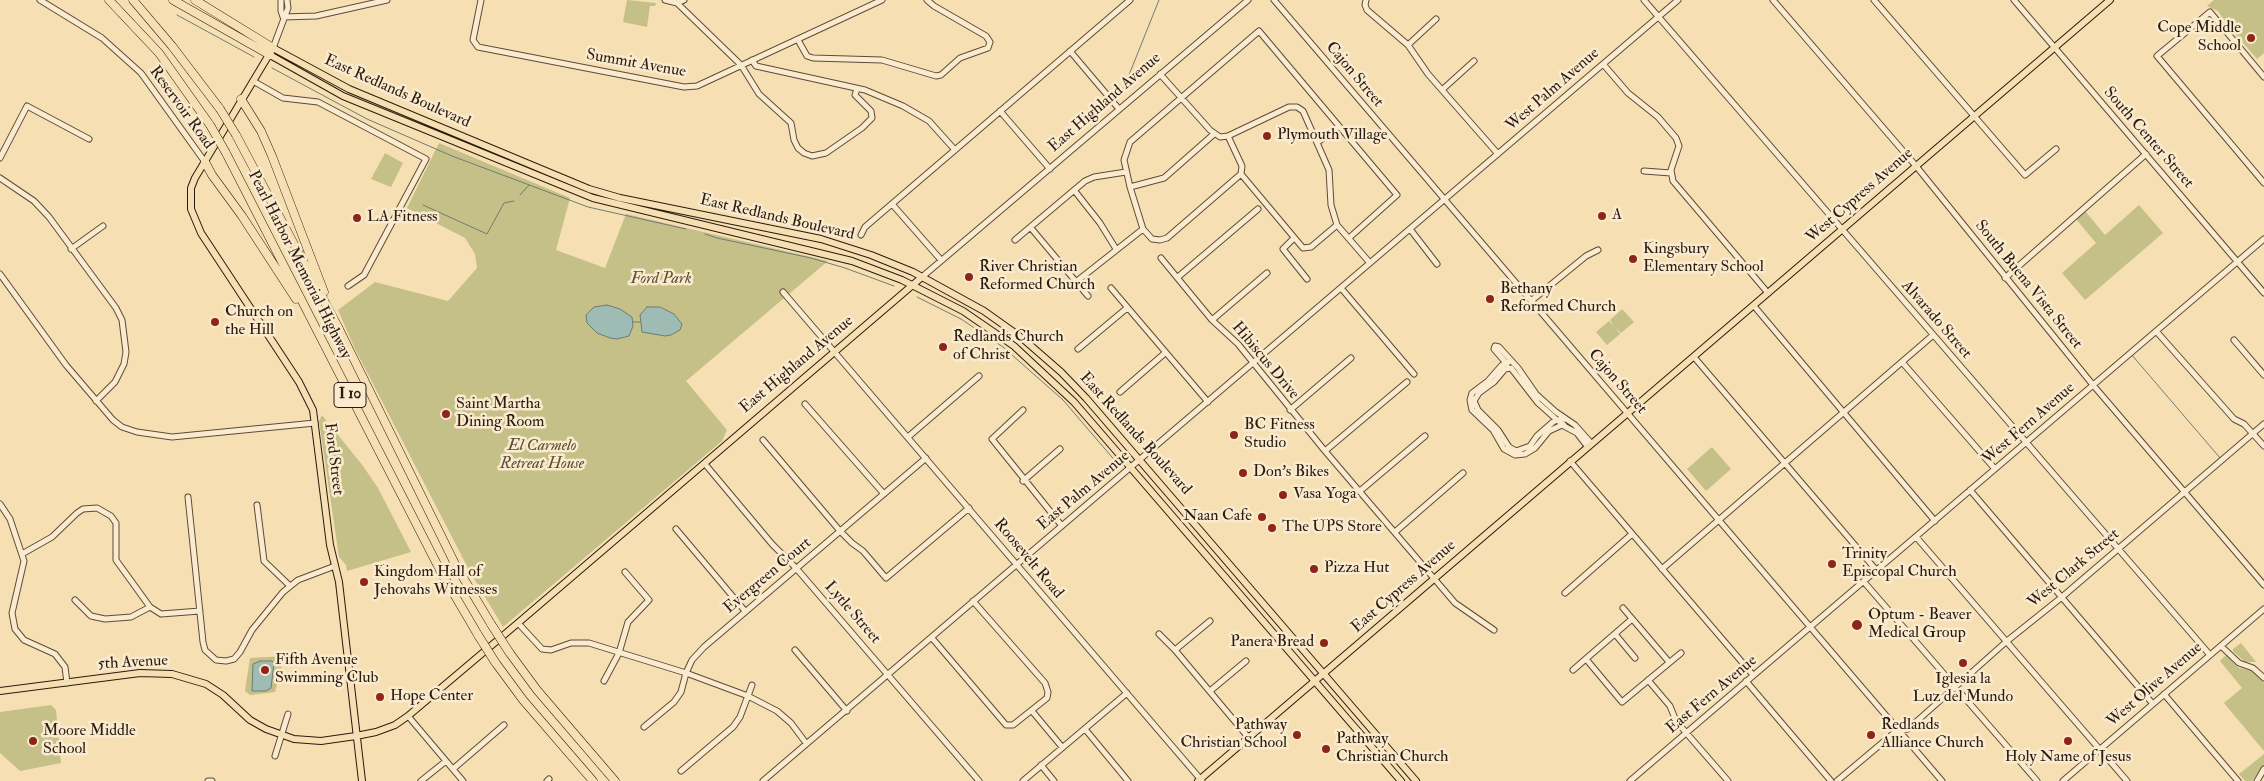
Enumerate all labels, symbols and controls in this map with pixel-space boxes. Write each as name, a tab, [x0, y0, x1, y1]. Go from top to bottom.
place label: Cope Middle School	[2157, 19, 2241, 57]
marker: Cope Middle School	[2245, 32, 2257, 44]
street label: Cajon Street	[1321, 38, 1387, 112]
street label: West Palm Avenue	[1502, 44, 1604, 136]
street label: Summit Avenue	[585, 46, 687, 82]
street label: East Highland Avenue	[1045, 49, 1165, 157]
street label: East Redlands Boulevard	[321, 51, 473, 133]
street label: Reservoir Road	[144, 63, 218, 153]
street label: South Center Street	[2099, 83, 2197, 193]
place label: Plymouth Village	[1277, 126, 1388, 146]
marker: Plymouth Village	[1261, 130, 1273, 142]
street label: West Cypress Avenue	[1803, 144, 1917, 248]
street label: Pearl Harbor Memorial Highway	[243, 168, 355, 362]
street label: East Redlands Boulevard	[698, 191, 856, 245]
place label: A	[1612, 206, 1622, 226]
place label: LA Fitness	[367, 208, 438, 228]
marker: A	[1596, 210, 1608, 222]
marker: LA Fitness	[351, 212, 363, 224]
street label: South Buena Vista Street	[1970, 217, 2086, 353]
place label: Kingsbury Elementary School	[1643, 240, 1764, 278]
marker: Kingsbury Elementary School	[1627, 253, 1639, 265]
place label: River Christian Reformed Church	[979, 258, 1095, 296]
park label: Ford Park	[630, 270, 692, 290]
marker: River Christian Reformed Church	[963, 271, 975, 283]
street label: Alvarado Street	[1897, 277, 1975, 363]
place label: Bethany Reformed Church	[1500, 280, 1616, 318]
marker: Bethany Reformed Church	[1484, 293, 1496, 305]
place label: Church on the Hill	[225, 303, 293, 341]
street label: East Highland Avenue	[736, 312, 858, 418]
marker: Church on the Hill	[209, 316, 221, 328]
street label: Hibiscus Drive	[1227, 318, 1303, 404]
place label: Redlands Church of Christ	[953, 328, 1064, 366]
marker: Redlands Church of Christ	[937, 341, 949, 353]
street label: Cajon Street	[1584, 346, 1650, 418]
street label: East Redlands Boulevard	[1075, 369, 1195, 499]
street label: West Fern Avenue	[1979, 379, 2079, 469]
road number: I 10	[334, 382, 366, 408]
place label: Saint Martha Dining Room	[456, 395, 544, 433]
marker: Saint Martha Dining Room	[440, 408, 452, 420]
place label: BC Fitness Studio	[1244, 416, 1315, 454]
street label: Ford Street	[319, 422, 347, 496]
marker: BC Fitness Studio	[1228, 429, 1240, 441]
park label: El Carmelo Retreat House	[500, 437, 584, 475]
street label: East Palm Avenue	[1034, 447, 1134, 535]
place label: Don's Bikes	[1253, 463, 1329, 483]
marker: Don's Bikes	[1237, 467, 1249, 479]
place label: Vasa Yoga	[1293, 485, 1357, 505]
marker: Vasa Yoga	[1277, 489, 1289, 501]
place label: Naan Cafe	[1183, 507, 1252, 527]
marker: Naan Cafe	[1256, 511, 1268, 523]
street label: Roosevelt Road	[989, 515, 1067, 603]
place label: The UPS Store	[1282, 518, 1382, 538]
marker: The UPS Store	[1266, 522, 1278, 534]
street label: West Clark Street	[2024, 525, 2124, 613]
street label: Evergreen Court	[720, 534, 816, 618]
street label: East Cypress Avenue	[1348, 536, 1460, 638]
place label: Trinity Episcopal Church	[1842, 545, 1957, 583]
marker: Trinity Episcopal Church	[1826, 558, 1838, 570]
place label: Pizza Hut	[1324, 559, 1389, 579]
place label: Kingdom Hall of Jehovahs Witnesses	[374, 563, 497, 601]
marker: Pizza Hut	[1308, 563, 1320, 575]
marker: Kingdom Hall of Jehovahs Witnesses	[358, 576, 370, 588]
street label: Lytle Street	[820, 578, 884, 648]
place label: Optum - Beaver Medical Group	[1868, 606, 1971, 644]
marker: Optum - Beaver Medical Group	[1850, 618, 1864, 632]
place label: Panera Bread	[1230, 633, 1314, 653]
marker: Panera Bread	[1318, 637, 1330, 649]
street label: West Olive Avenue	[2103, 638, 2207, 732]
place label: Fifth Avenue Swimming Club	[275, 651, 378, 689]
street label: 5th Avenue	[97, 652, 169, 674]
street label: East Fern Avenue	[1663, 652, 1761, 738]
marker: Iglesia la Luz del Mundo	[1957, 657, 1969, 669]
marker: Fifth Avenue Swimming Club	[259, 664, 271, 676]
place label: Iglesia la Luz del Mundo	[1913, 670, 2013, 708]
place label: Hope Center	[390, 687, 473, 707]
marker: Hope Center	[374, 691, 386, 703]
place label: Pathway Christian School	[1180, 716, 1287, 754]
place label: Redlands Alliance Church	[1881, 716, 1984, 754]
place label: Moore Middle School	[43, 722, 136, 760]
marker: Pathway Christian School	[1291, 729, 1303, 741]
marker: Redlands Alliance Church	[1865, 729, 1877, 741]
place label: Pathway Christian Church	[1336, 730, 1448, 768]
marker: Moore Middle School	[27, 735, 39, 747]
marker: Holy Name of Jesus	[2062, 735, 2074, 747]
marker: Pathway Christian Church	[1320, 743, 1332, 755]
place label: Holy Name of Jesus	[2005, 748, 2131, 768]

